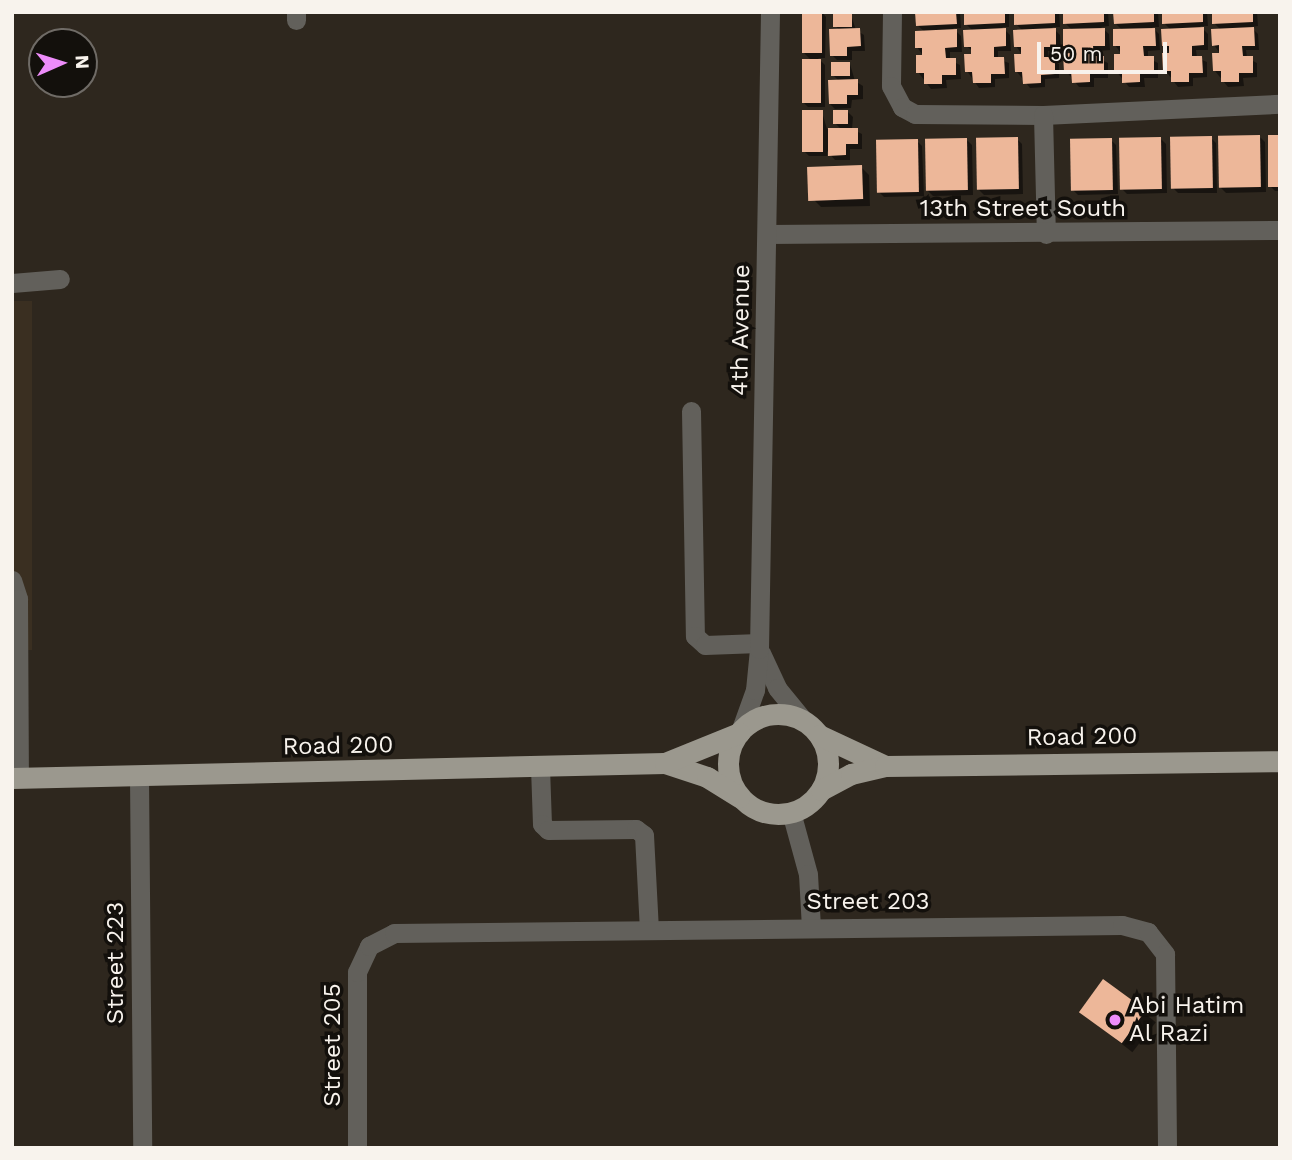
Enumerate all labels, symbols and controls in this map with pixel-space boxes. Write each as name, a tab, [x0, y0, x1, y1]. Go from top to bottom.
north arrow	[28, 28, 98, 98]
scale bar	[1040, 28, 1170, 72]
text: 50 m	[1050, 41, 1102, 66]
text: N	[71, 54, 94, 70]
street label: 13th Street South	[920, 195, 1126, 223]
street label: 4th Avenue	[725, 263, 757, 397]
street label: Road 200	[1026, 722, 1138, 752]
street label: Road 200	[282, 731, 394, 761]
street label: Street 203	[807, 888, 929, 916]
street label: Street 223	[102, 902, 130, 1024]
street label: Street 205	[319, 983, 347, 1107]
place label: Abi Hatim Al Razi	[1129, 992, 1244, 1048]
marker: Abi Hatim Al Razi	[1107, 1012, 1123, 1028]

